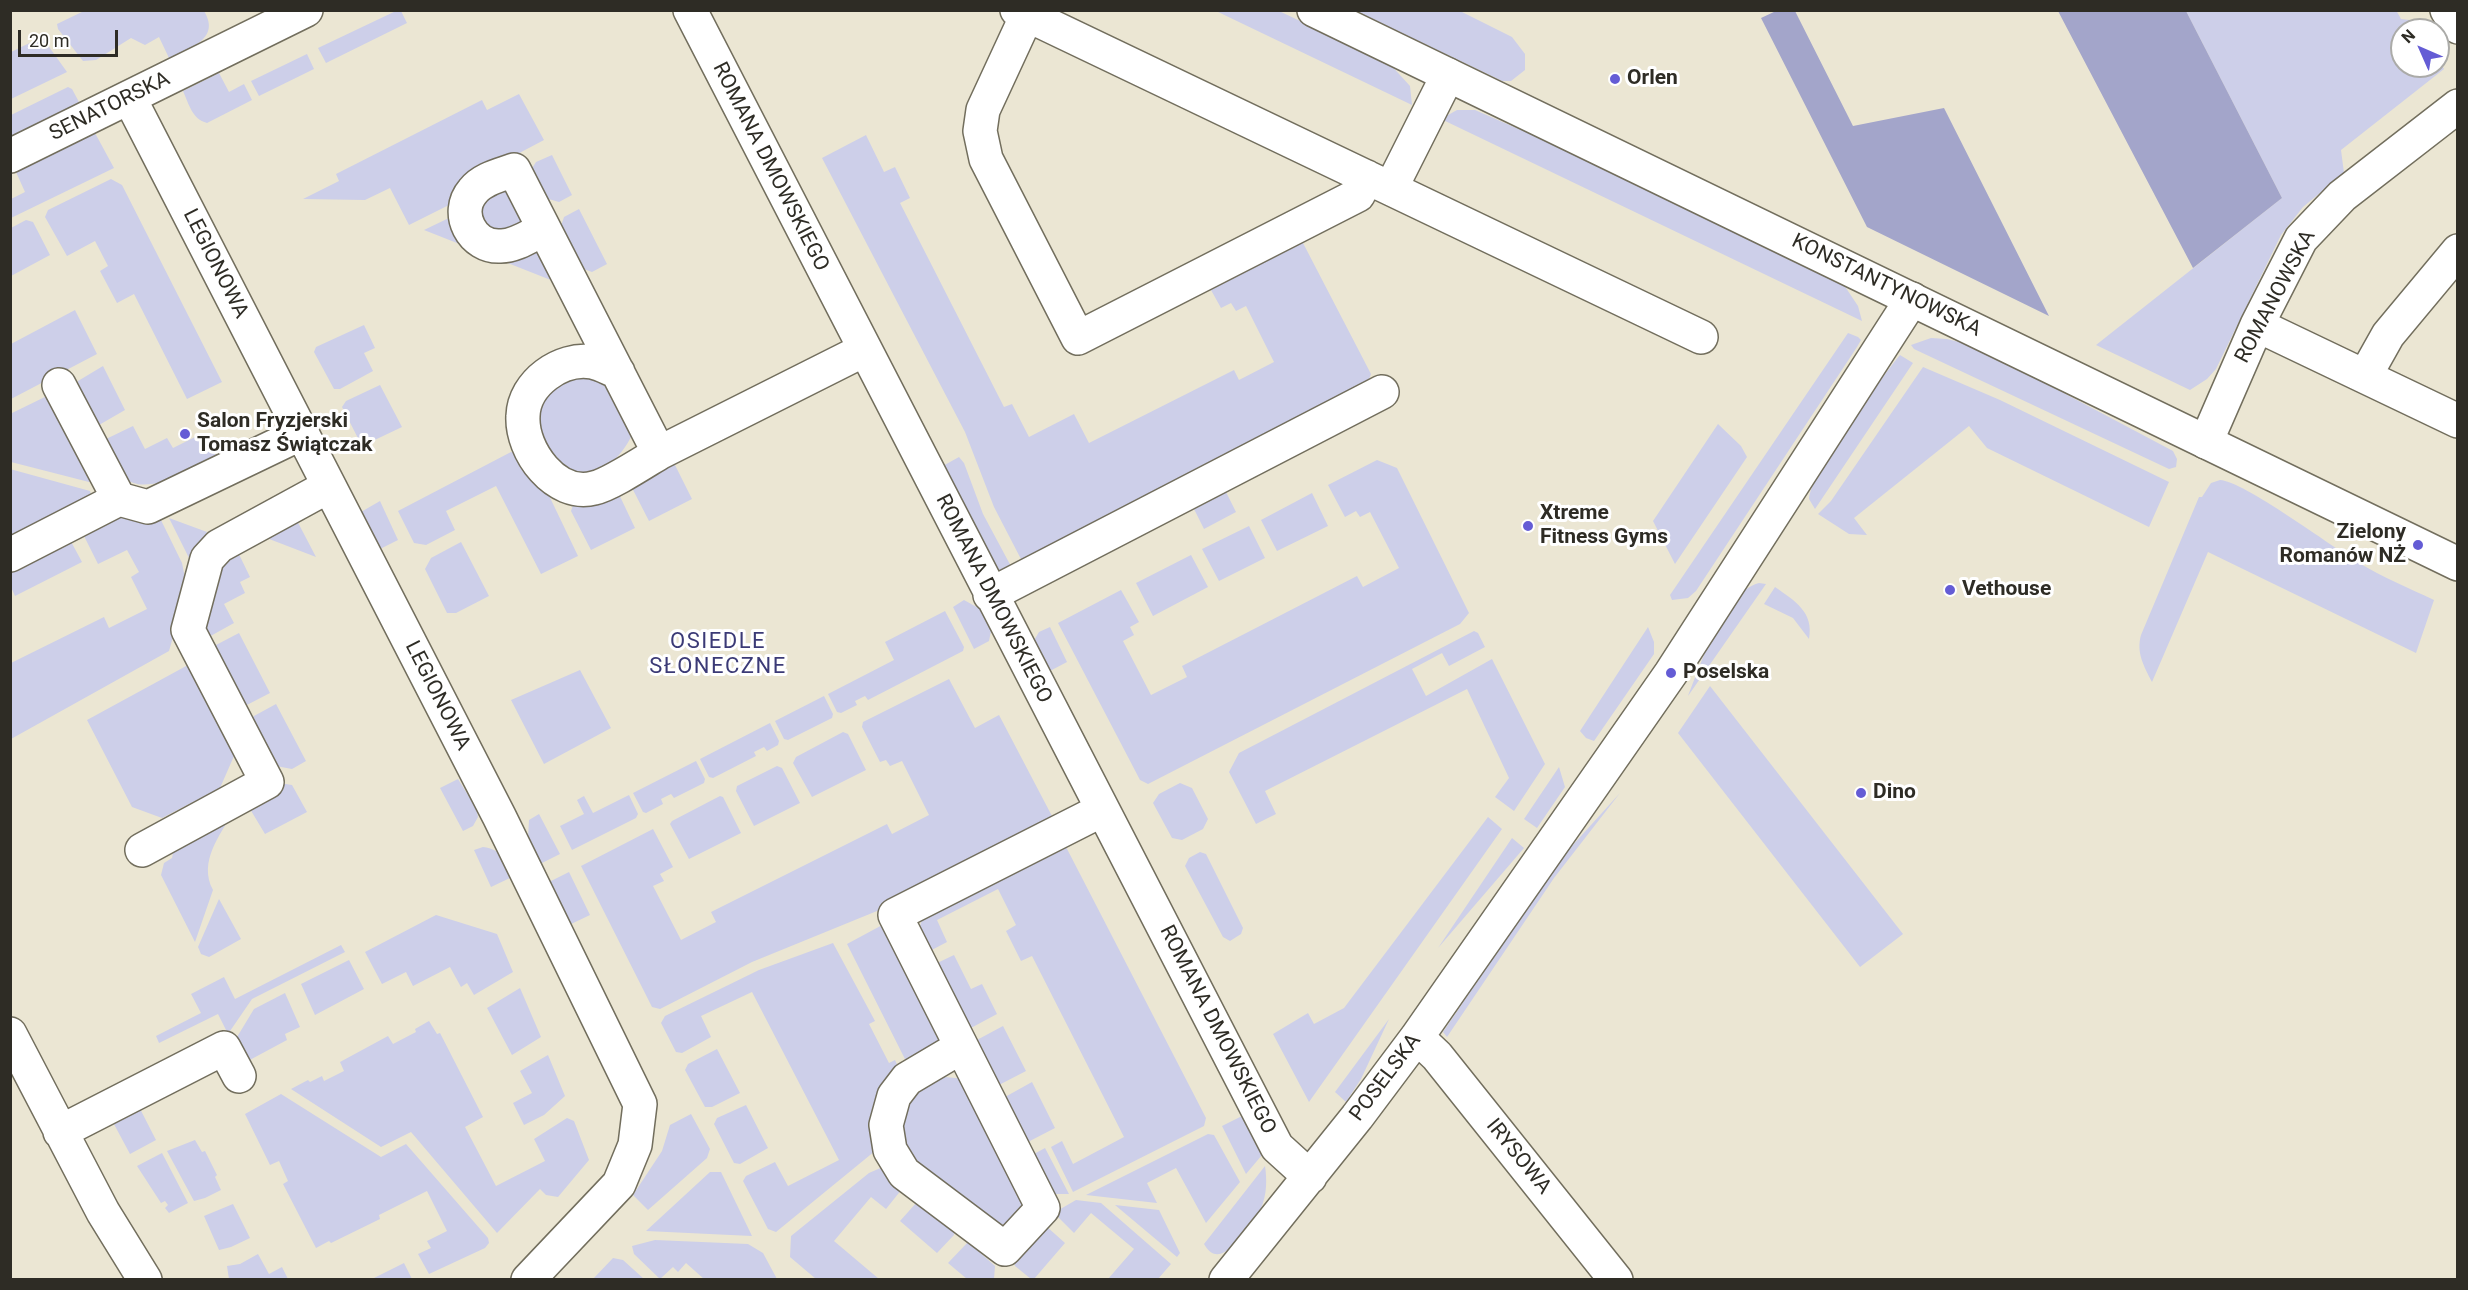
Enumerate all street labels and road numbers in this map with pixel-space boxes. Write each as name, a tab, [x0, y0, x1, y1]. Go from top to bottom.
street label: ROMANA DMOWSKIEGO	[706, 58, 834, 276]
street label: SENATORSKA	[46, 67, 174, 147]
street label: LEGIONOWA	[177, 205, 253, 323]
street label: ROMANOWSKA	[2230, 226, 2322, 368]
street label: KONSTANTYNOWSKA	[1787, 229, 1985, 343]
street label: ROMANA DMOWSKIEGO	[929, 490, 1057, 708]
street label: LEGIONOWA	[399, 637, 475, 755]
street label: ROMANA DMOWSKIEGO	[1153, 921, 1281, 1139]
street label: POSELSKA	[1345, 1029, 1427, 1127]
street label: IRYSOWA	[1480, 1114, 1556, 1200]

